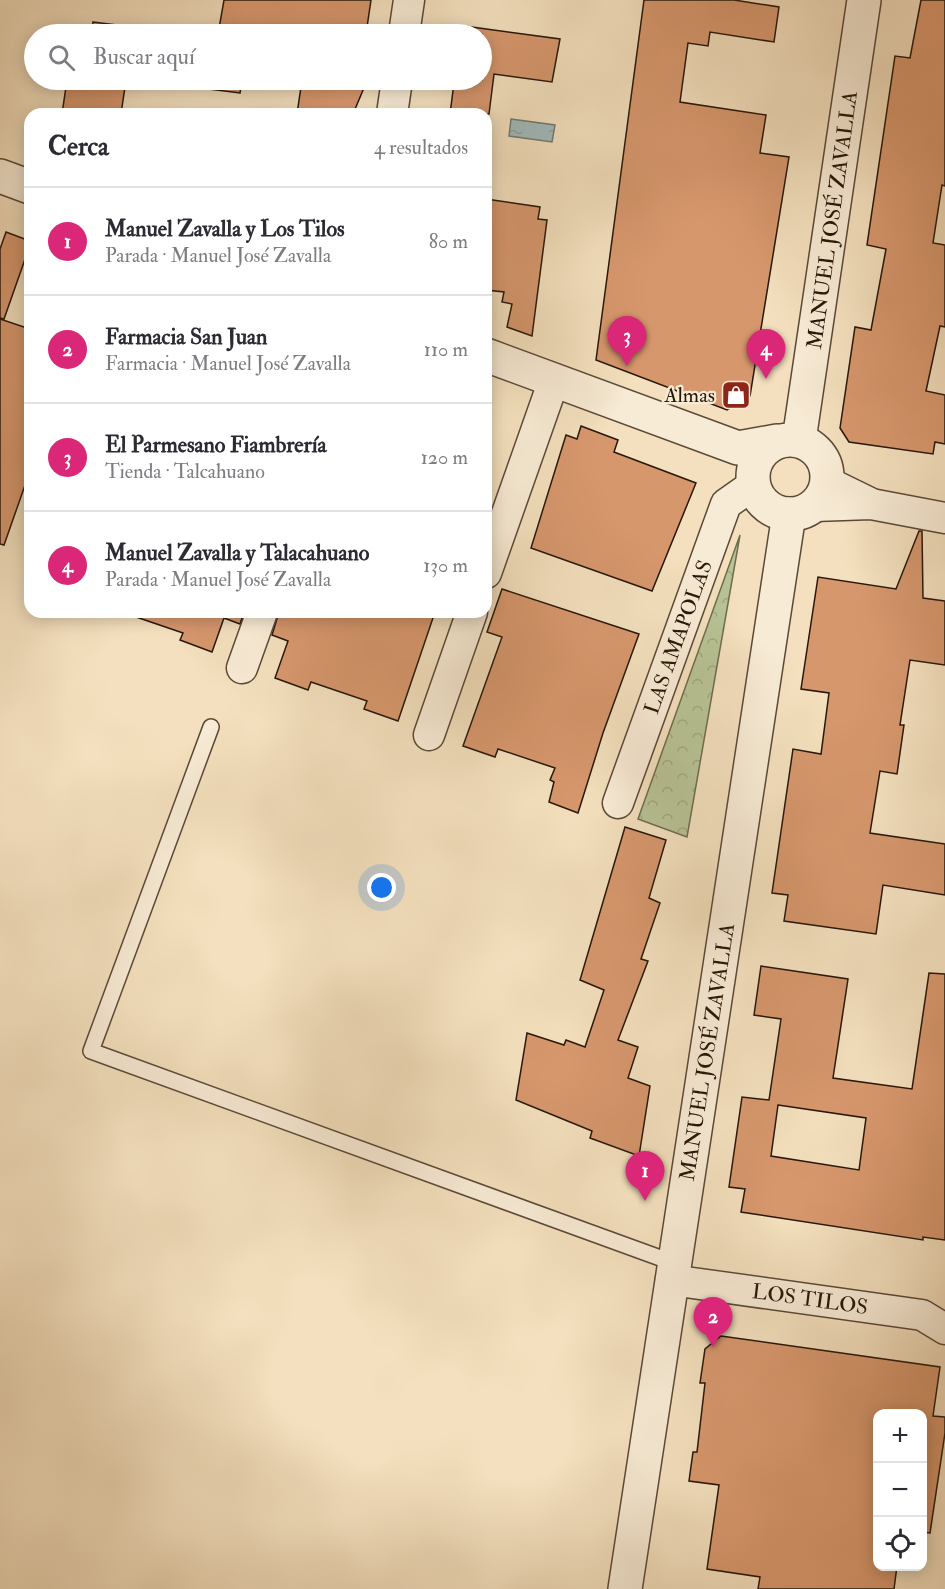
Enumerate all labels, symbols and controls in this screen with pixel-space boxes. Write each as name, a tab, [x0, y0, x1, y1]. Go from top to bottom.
search box	[24, 24, 492, 90]
icon: search	[45, 41, 78, 74]
text: Buscar aquí	[93, 43, 195, 71]
street label: MANUEL JOSÉ ZAVALLA	[801, 89, 864, 351]
text: Cerca	[48, 131, 109, 163]
text: 4 resultados	[374, 135, 468, 160]
text: Manuel Zavalla y Los Tilos	[105, 215, 345, 243]
text: 1	[64, 229, 71, 254]
text: 80 m	[429, 229, 468, 254]
text: Parada · Manuel José Zavalla	[105, 243, 331, 268]
pin: 3	[608, 316, 646, 366]
text: Farmacia San Juan	[105, 323, 267, 351]
pin: 4	[746, 330, 786, 379]
text: 2	[62, 337, 73, 362]
text: 110 m	[424, 337, 468, 362]
text: Farmacia · Manuel José Zavalla	[105, 351, 351, 376]
shop icon: Almas	[720, 379, 752, 411]
place label: Almas	[663, 382, 715, 409]
text: El Parmesano Fiambrería	[105, 431, 327, 459]
text: 3	[64, 445, 71, 470]
text: 120 m	[421, 445, 468, 470]
text: Tienda · Talcahuano	[105, 459, 265, 484]
text: Manuel Zavalla y Talacahuano	[105, 539, 369, 567]
text: 4	[62, 553, 73, 578]
text: 130 m	[423, 553, 468, 578]
street label: LAS AMAPOLAS	[638, 556, 719, 718]
text: Parada · Manuel José Zavalla	[105, 567, 331, 592]
your location	[367, 873, 396, 902]
street label: MANUEL JOSÉ ZAVALLA	[674, 921, 741, 1183]
pin: 1	[626, 1152, 664, 1201]
street label: LOS TILOS	[750, 1278, 869, 1321]
pin: 2	[694, 1298, 732, 1347]
map controls	[873, 1409, 927, 1571]
button: +	[873, 1409, 927, 1463]
button: −	[873, 1463, 927, 1517]
button: locate	[873, 1517, 927, 1571]

